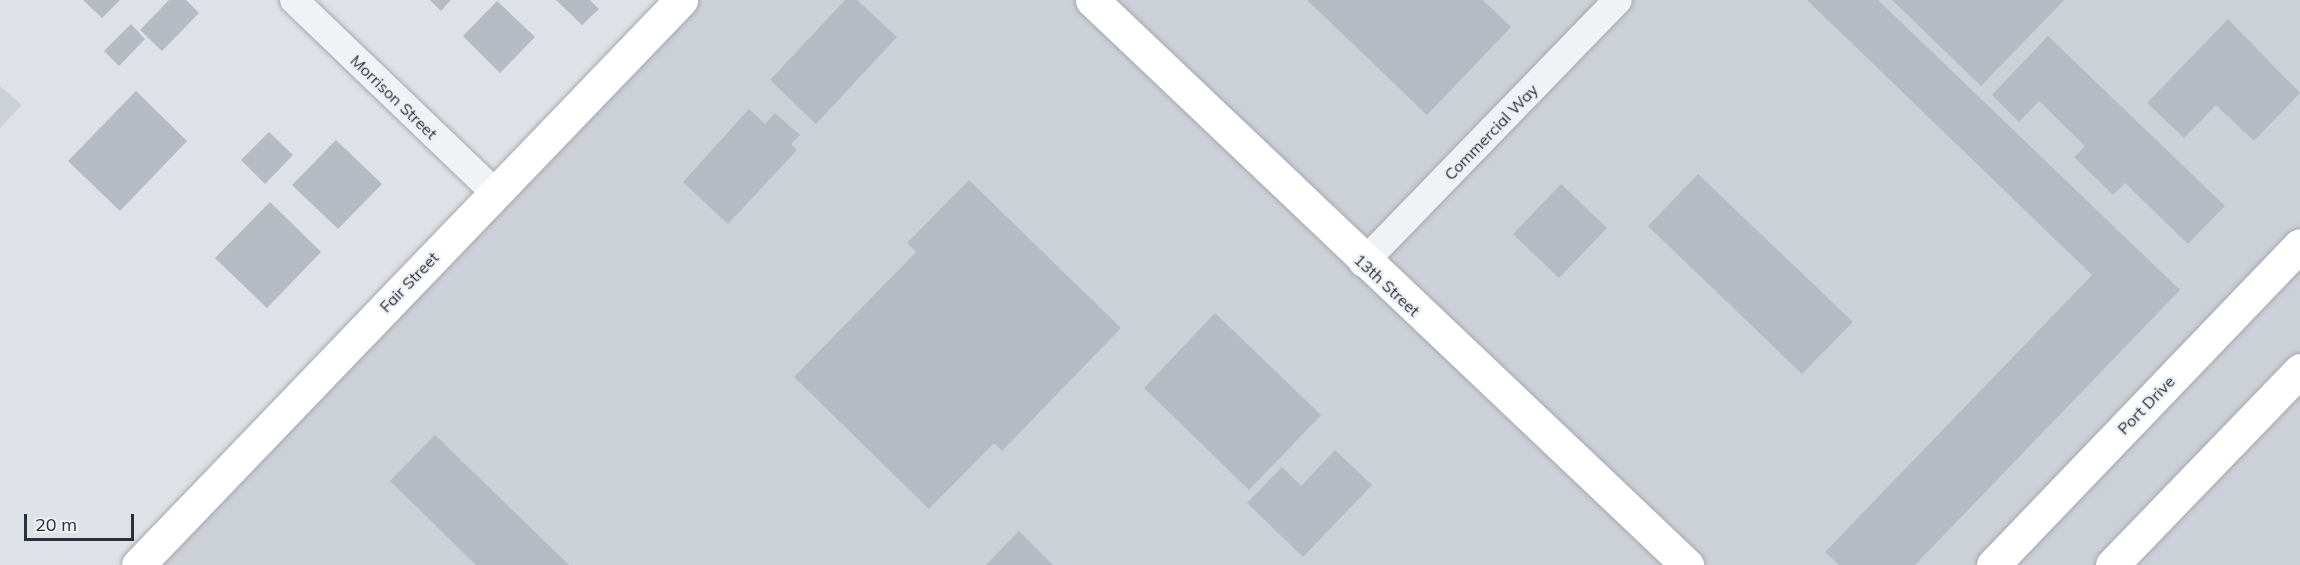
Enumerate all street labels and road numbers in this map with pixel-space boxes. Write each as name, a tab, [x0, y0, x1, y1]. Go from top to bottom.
street label: Morrison Street	[347, 51, 441, 143]
street label: Commercial Way	[1440, 80, 1542, 184]
street label: Fair Street	[376, 248, 442, 316]
street label: 13th Street	[1350, 250, 1424, 320]
street label: Port Drive	[2113, 372, 2179, 438]

